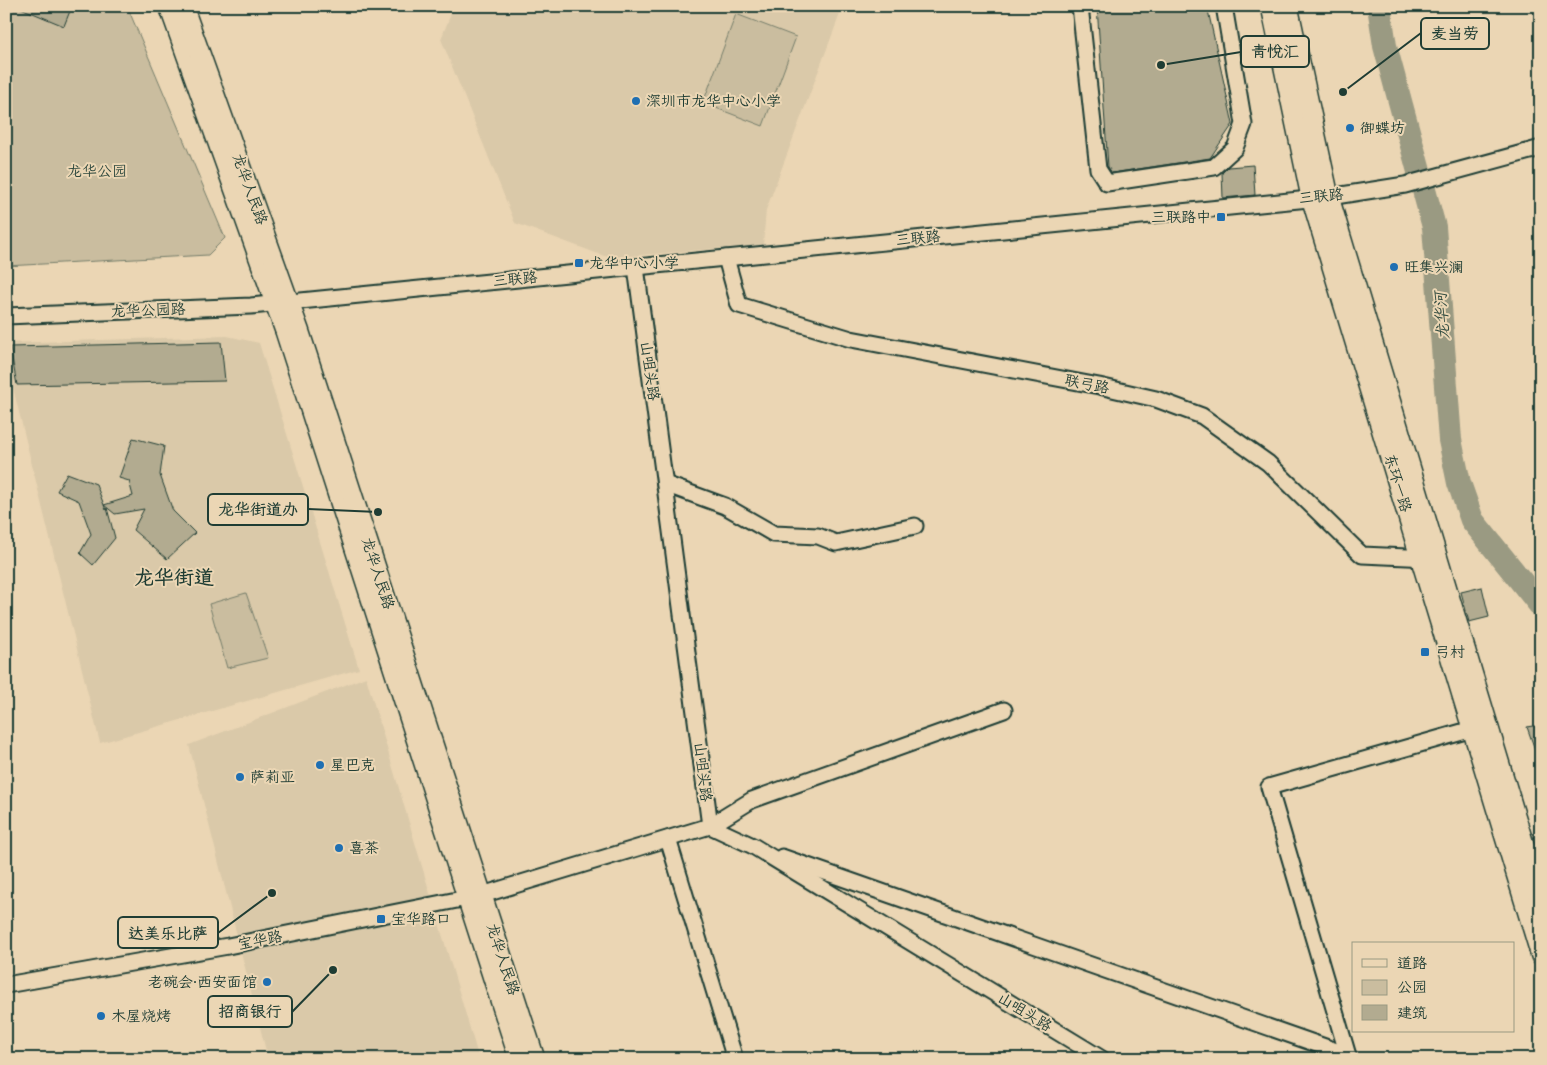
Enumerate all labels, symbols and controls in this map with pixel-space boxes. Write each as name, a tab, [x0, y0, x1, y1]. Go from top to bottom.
callout: 麦当劳	[1421, 18, 1489, 49]
text: 麦当劳	[1431, 19, 1479, 48]
callout: 青悦汇	[1241, 36, 1309, 67]
text: 青悦汇	[1251, 37, 1299, 66]
place label: 深圳市龙华中心小学	[646, 88, 781, 114]
marker: 深圳市龙华中心小学	[630, 95, 642, 107]
place label: 御蝶坊	[1360, 115, 1405, 141]
marker: 御蝶坊	[1344, 122, 1356, 134]
street label: 龙华人民路	[225, 149, 275, 229]
park label: 龙华公园	[67, 158, 127, 184]
street label: 三联路	[1297, 181, 1345, 211]
place label: 三联路中	[1151, 204, 1211, 230]
marker: 三联路中	[1215, 211, 1227, 223]
street label: 三联路	[894, 223, 942, 253]
place label: 龙华中心小学	[589, 250, 679, 276]
place label: 旺集兴澜	[1404, 254, 1464, 280]
marker: 龙华中心小学	[573, 257, 585, 269]
marker: 旺集兴澜	[1388, 261, 1400, 273]
street label: 三联路	[491, 264, 539, 294]
water label: 龙华河	[1425, 288, 1458, 341]
street label: 龙华公园路	[110, 296, 186, 324]
street label: 山咀头路	[633, 339, 667, 403]
street label: 联弓路	[1062, 367, 1112, 401]
street label: 东环一路	[1377, 451, 1419, 515]
callout: 龙华街道办	[208, 494, 308, 525]
text: 龙华街道办	[218, 495, 298, 524]
street label: 龙华人民路	[354, 533, 402, 613]
district label: 龙华街道	[134, 560, 214, 595]
place label: 弓村	[1435, 639, 1465, 665]
marker: 弓村	[1419, 646, 1431, 658]
street label: 山咀头路	[686, 741, 720, 803]
place label: 星巴克	[330, 752, 375, 778]
marker: 星巴克	[314, 759, 326, 771]
place label: 萨莉亚	[250, 764, 295, 790]
marker: 萨莉亚	[234, 771, 246, 783]
place label: 喜茶	[349, 835, 379, 861]
marker: 喜茶	[333, 842, 345, 854]
place label: 宝华路口	[391, 906, 451, 932]
marker: 宝华路口	[375, 913, 387, 925]
callout: 达美乐比萨	[118, 917, 218, 948]
text: 达美乐比萨	[128, 919, 208, 948]
street label: 龙华人民路	[479, 919, 527, 999]
street label: 宝华路	[235, 923, 285, 957]
legend	[1352, 942, 1514, 1032]
text: 道路	[1397, 950, 1427, 976]
place label: 老碗会·西安面馆	[148, 969, 257, 995]
text: 公园	[1397, 974, 1427, 1000]
marker: 老碗会·西安面馆	[261, 976, 273, 988]
street label: 山咀头路	[993, 985, 1057, 1039]
callout: 招商银行	[208, 996, 292, 1027]
text: 招商银行	[218, 997, 282, 1026]
text: 建筑	[1397, 1000, 1427, 1026]
place label: 木屋烧烤	[111, 1003, 171, 1029]
marker: 木屋烧烤	[95, 1010, 107, 1022]

